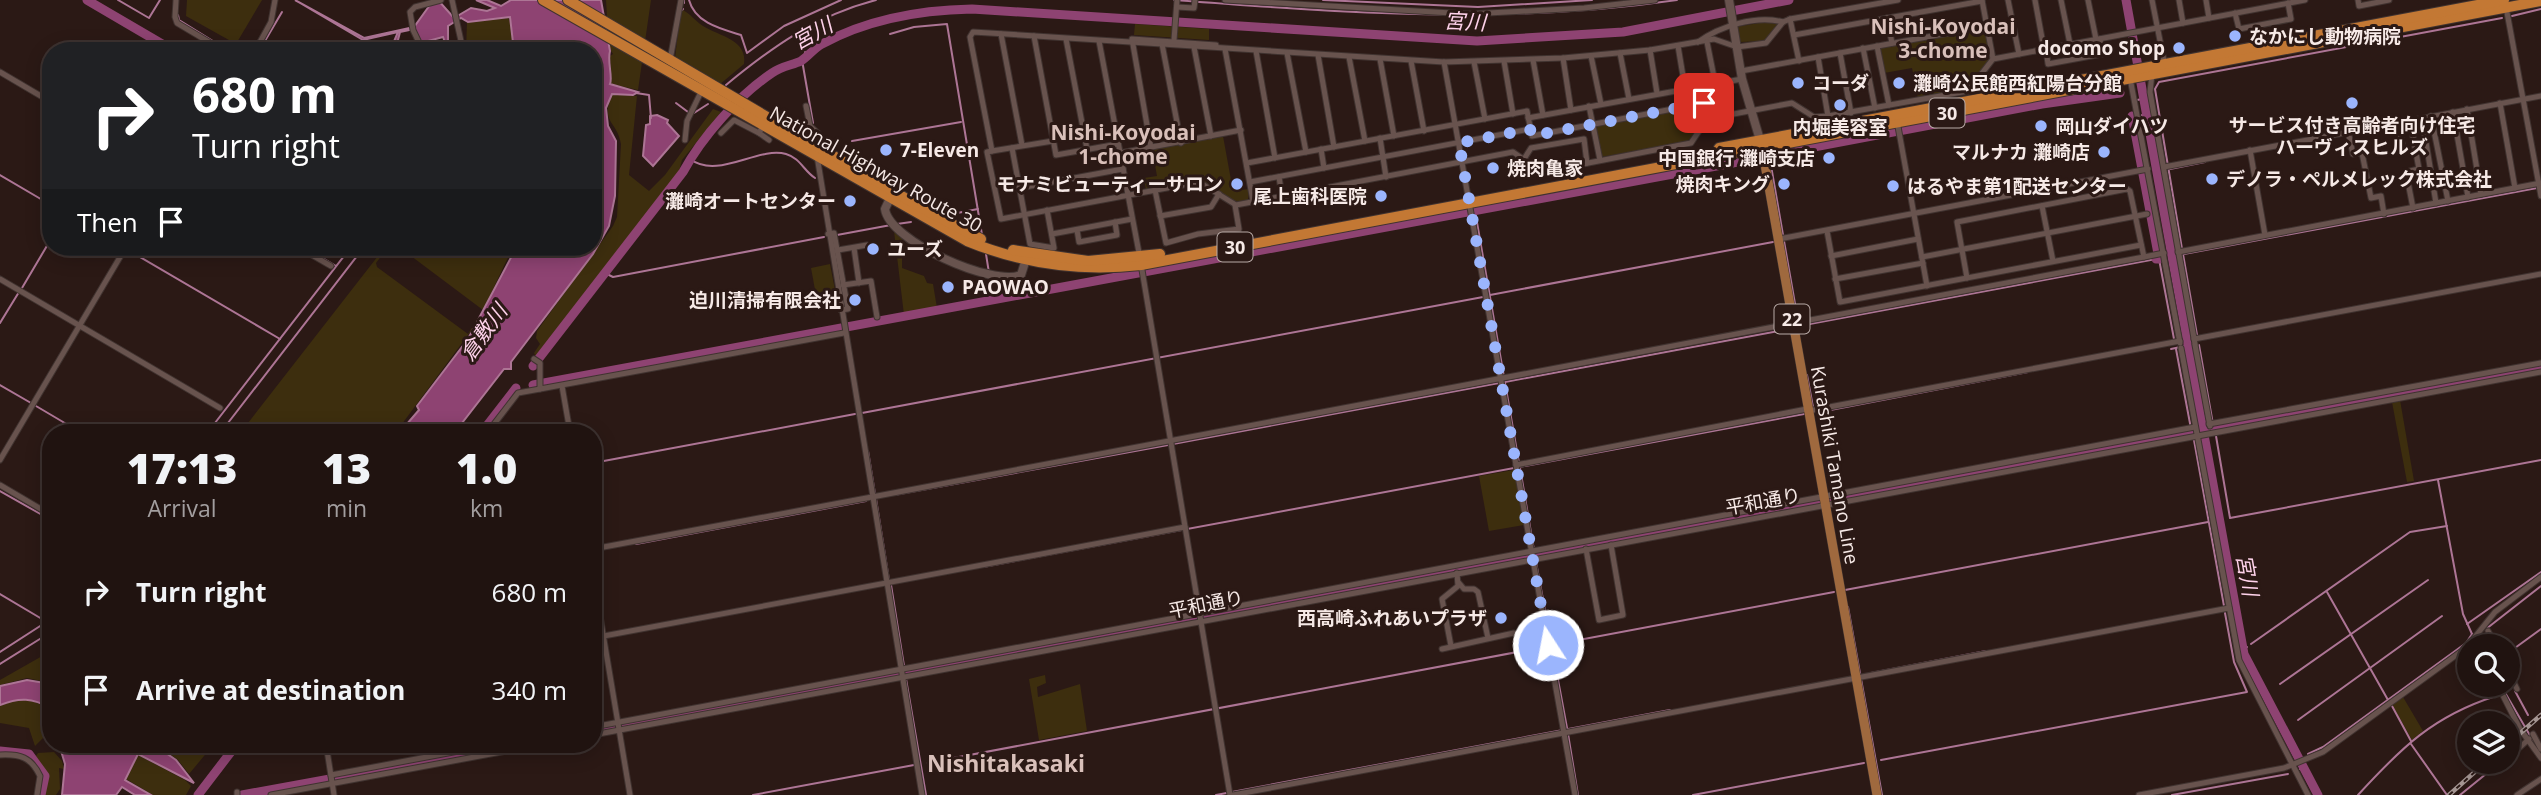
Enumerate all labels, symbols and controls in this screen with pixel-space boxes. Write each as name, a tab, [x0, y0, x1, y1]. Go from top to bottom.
water label: 宮川	[1443, 6, 1489, 36]
water label: 宮川	[787, 10, 839, 55]
district label: Nishi-Koyodai 3-chome	[1870, 12, 2016, 64]
place label: なかにし動物病院	[2249, 23, 2401, 49]
marker: なかにし動物病院	[2227, 28, 2243, 44]
place label: docomo Shop	[2038, 35, 2165, 61]
marker: docomo Shop	[2171, 40, 2187, 56]
text: 680 m	[192, 61, 337, 127]
icon: right	[77, 70, 168, 161]
place label: コーダ	[1812, 70, 1869, 96]
place label: 灘崎公民館西紅陽台分館	[1913, 70, 2122, 96]
pin	[1674, 73, 1734, 133]
marker: コーダ	[1790, 75, 1806, 91]
marker: 灘崎公民館西紅陽台分館	[1891, 75, 1907, 91]
icon: arrive	[1685, 84, 1723, 122]
marker: サービス付き高齢者向け住宅 ハーヴィスヒルズ	[2344, 95, 2360, 111]
marker: 内堀美容室	[1832, 97, 1848, 113]
road number: 30	[1930, 98, 1965, 128]
street label: National Highway Route 30	[765, 100, 987, 238]
place label: サービス付き高齢者向け住宅 ハーヴィスヒルズ	[2228, 112, 2476, 160]
place label: 岡山ダイハツ	[2055, 113, 2169, 139]
place label: 内堀美容室	[1792, 114, 1888, 140]
district label: Nishi-Koyodai 1-chome	[1050, 118, 1196, 170]
marker: 岡山ダイハツ	[2033, 118, 2049, 134]
text: Turn right	[192, 124, 340, 167]
place label: 7-Eleven	[900, 137, 979, 163]
place label: マルナカ 灘崎店	[1952, 139, 2090, 165]
marker: 7-Eleven	[878, 142, 894, 158]
marker: マルナカ 灘崎店	[2096, 144, 2112, 160]
place label: 中国銀行 灘崎支店	[1658, 145, 1815, 171]
marker: 中国銀行 灘崎支店	[1821, 150, 1837, 166]
place label: 焼肉亀家	[1507, 155, 1583, 181]
marker: 焼肉亀家	[1485, 160, 1501, 176]
place label: デノラ・ペルメレック株式会社	[2226, 166, 2492, 192]
place label: モナミビューティーサロン	[997, 171, 1223, 197]
place label: 焼肉キング	[1676, 171, 1770, 197]
marker: デノラ・ペルメレック株式会社	[2204, 171, 2220, 187]
place label: はるやま第1配送センター	[1907, 173, 2127, 199]
marker: モナミビューティーサロン	[1229, 176, 1245, 192]
marker: 焼肉キング	[1776, 176, 1792, 192]
marker: はるやま第1配送センター	[1885, 178, 1901, 194]
place label: 尾上歯科医院	[1253, 183, 1367, 209]
place label: 灘崎オートセンター	[665, 188, 836, 214]
marker: 尾上歯科医院	[1373, 188, 1389, 204]
marker: 灘崎オートセンター	[842, 193, 858, 209]
icon: arrive	[152, 203, 190, 241]
text: Then	[77, 204, 138, 240]
road number: 30	[1218, 232, 1252, 262]
place label: ユーズ	[887, 236, 943, 262]
marker: ユーズ	[865, 241, 881, 257]
place label: PAOWAO	[962, 274, 1049, 300]
marker: PAOWAO	[940, 279, 956, 295]
place label: 迫川清掃有限会社	[689, 287, 841, 313]
marker: 迫川清掃有限会社	[847, 292, 863, 308]
water label: 倉敷川	[453, 297, 514, 366]
road number: 22	[1774, 304, 1810, 334]
street label: Kurashiki Tamano Line	[1805, 364, 1865, 566]
text: 17:13	[127, 439, 237, 496]
text: 13	[322, 439, 371, 496]
text: 1.0	[456, 439, 517, 496]
street label: 平和通り	[1723, 482, 1803, 520]
text: Arrival	[147, 492, 217, 524]
text: min	[326, 492, 367, 524]
text: km	[470, 492, 503, 524]
water label: 宮川	[2231, 552, 2266, 600]
icon: right	[77, 573, 115, 611]
text: Turn right	[136, 574, 267, 610]
text: 680 m	[492, 574, 567, 610]
street label: 平和通り	[1166, 584, 1246, 624]
place label: 西高崎ふれあいプラザ	[1297, 605, 1487, 631]
position arrow	[1511, 608, 1585, 682]
marker: 西高崎ふれあいプラザ	[1493, 610, 1509, 626]
map controls	[2457, 634, 2520, 774]
button: search	[2457, 634, 2520, 697]
icon: arrive	[77, 671, 115, 709]
text: Arrive at destination	[136, 672, 405, 708]
text: 340 m	[492, 672, 567, 708]
button: layers	[2457, 711, 2520, 774]
district label: Nishitakasaki	[927, 747, 1085, 779]

